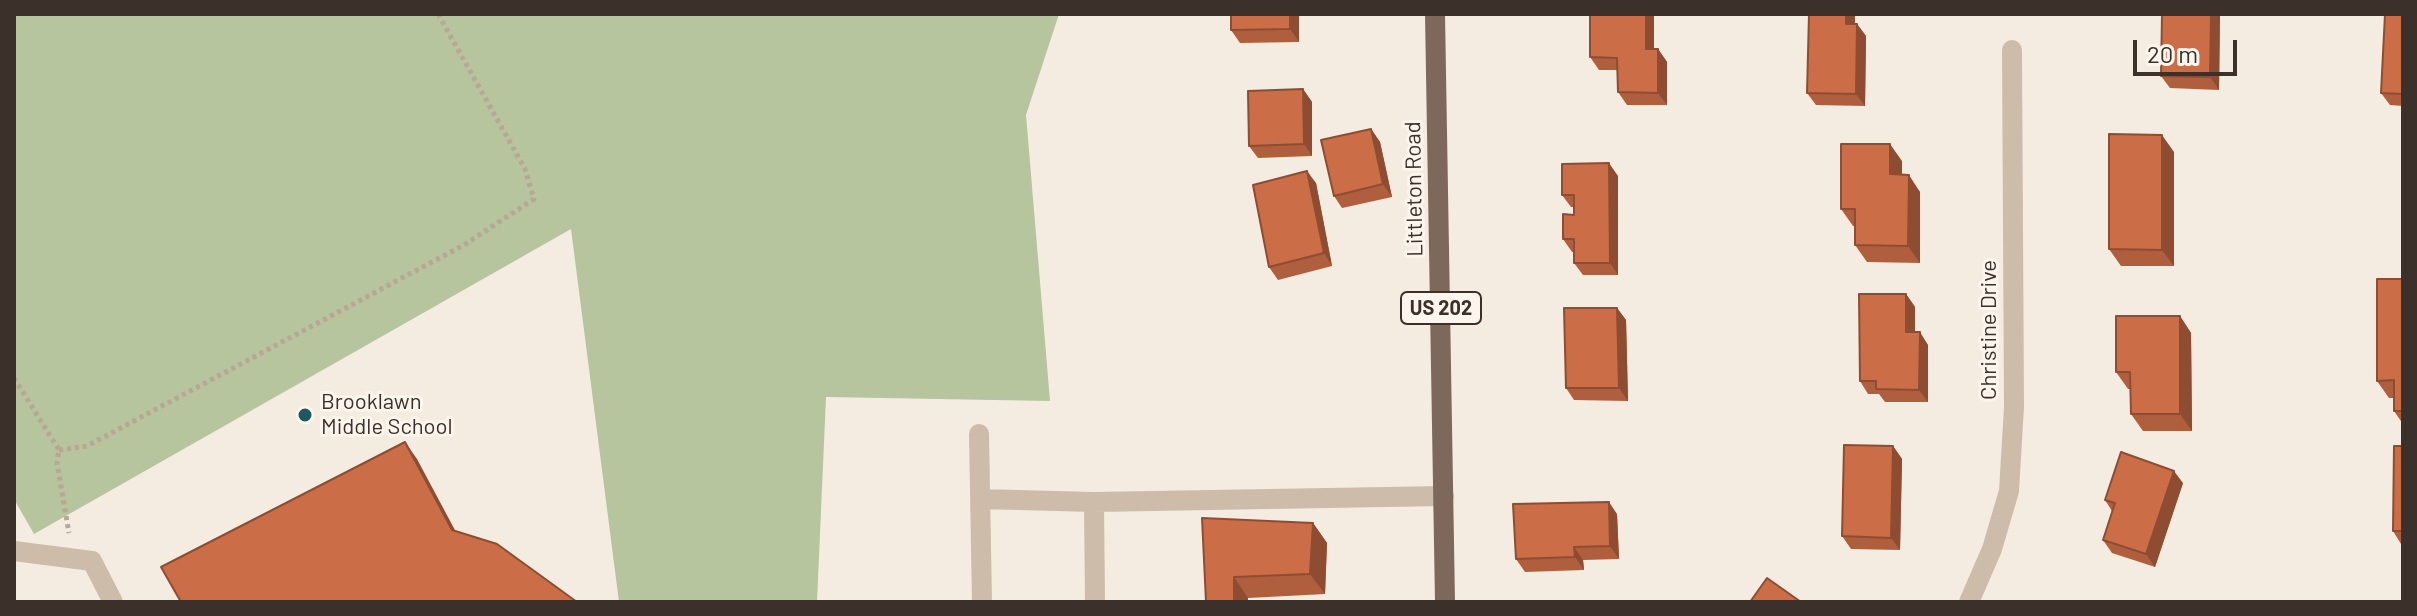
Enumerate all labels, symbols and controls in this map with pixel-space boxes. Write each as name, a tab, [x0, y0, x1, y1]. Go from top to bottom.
scale bar	[2137, 24, 2241, 74]
text: 20 m	[2147, 39, 2198, 68]
street label: Littleton Road	[1400, 121, 1428, 257]
street label: Christine Drive	[1976, 260, 2002, 400]
road number: US 202	[1401, 292, 1481, 324]
place label: Brooklawn Middle School	[321, 389, 453, 440]
marker: Brooklawn Middle School	[296, 406, 314, 424]

